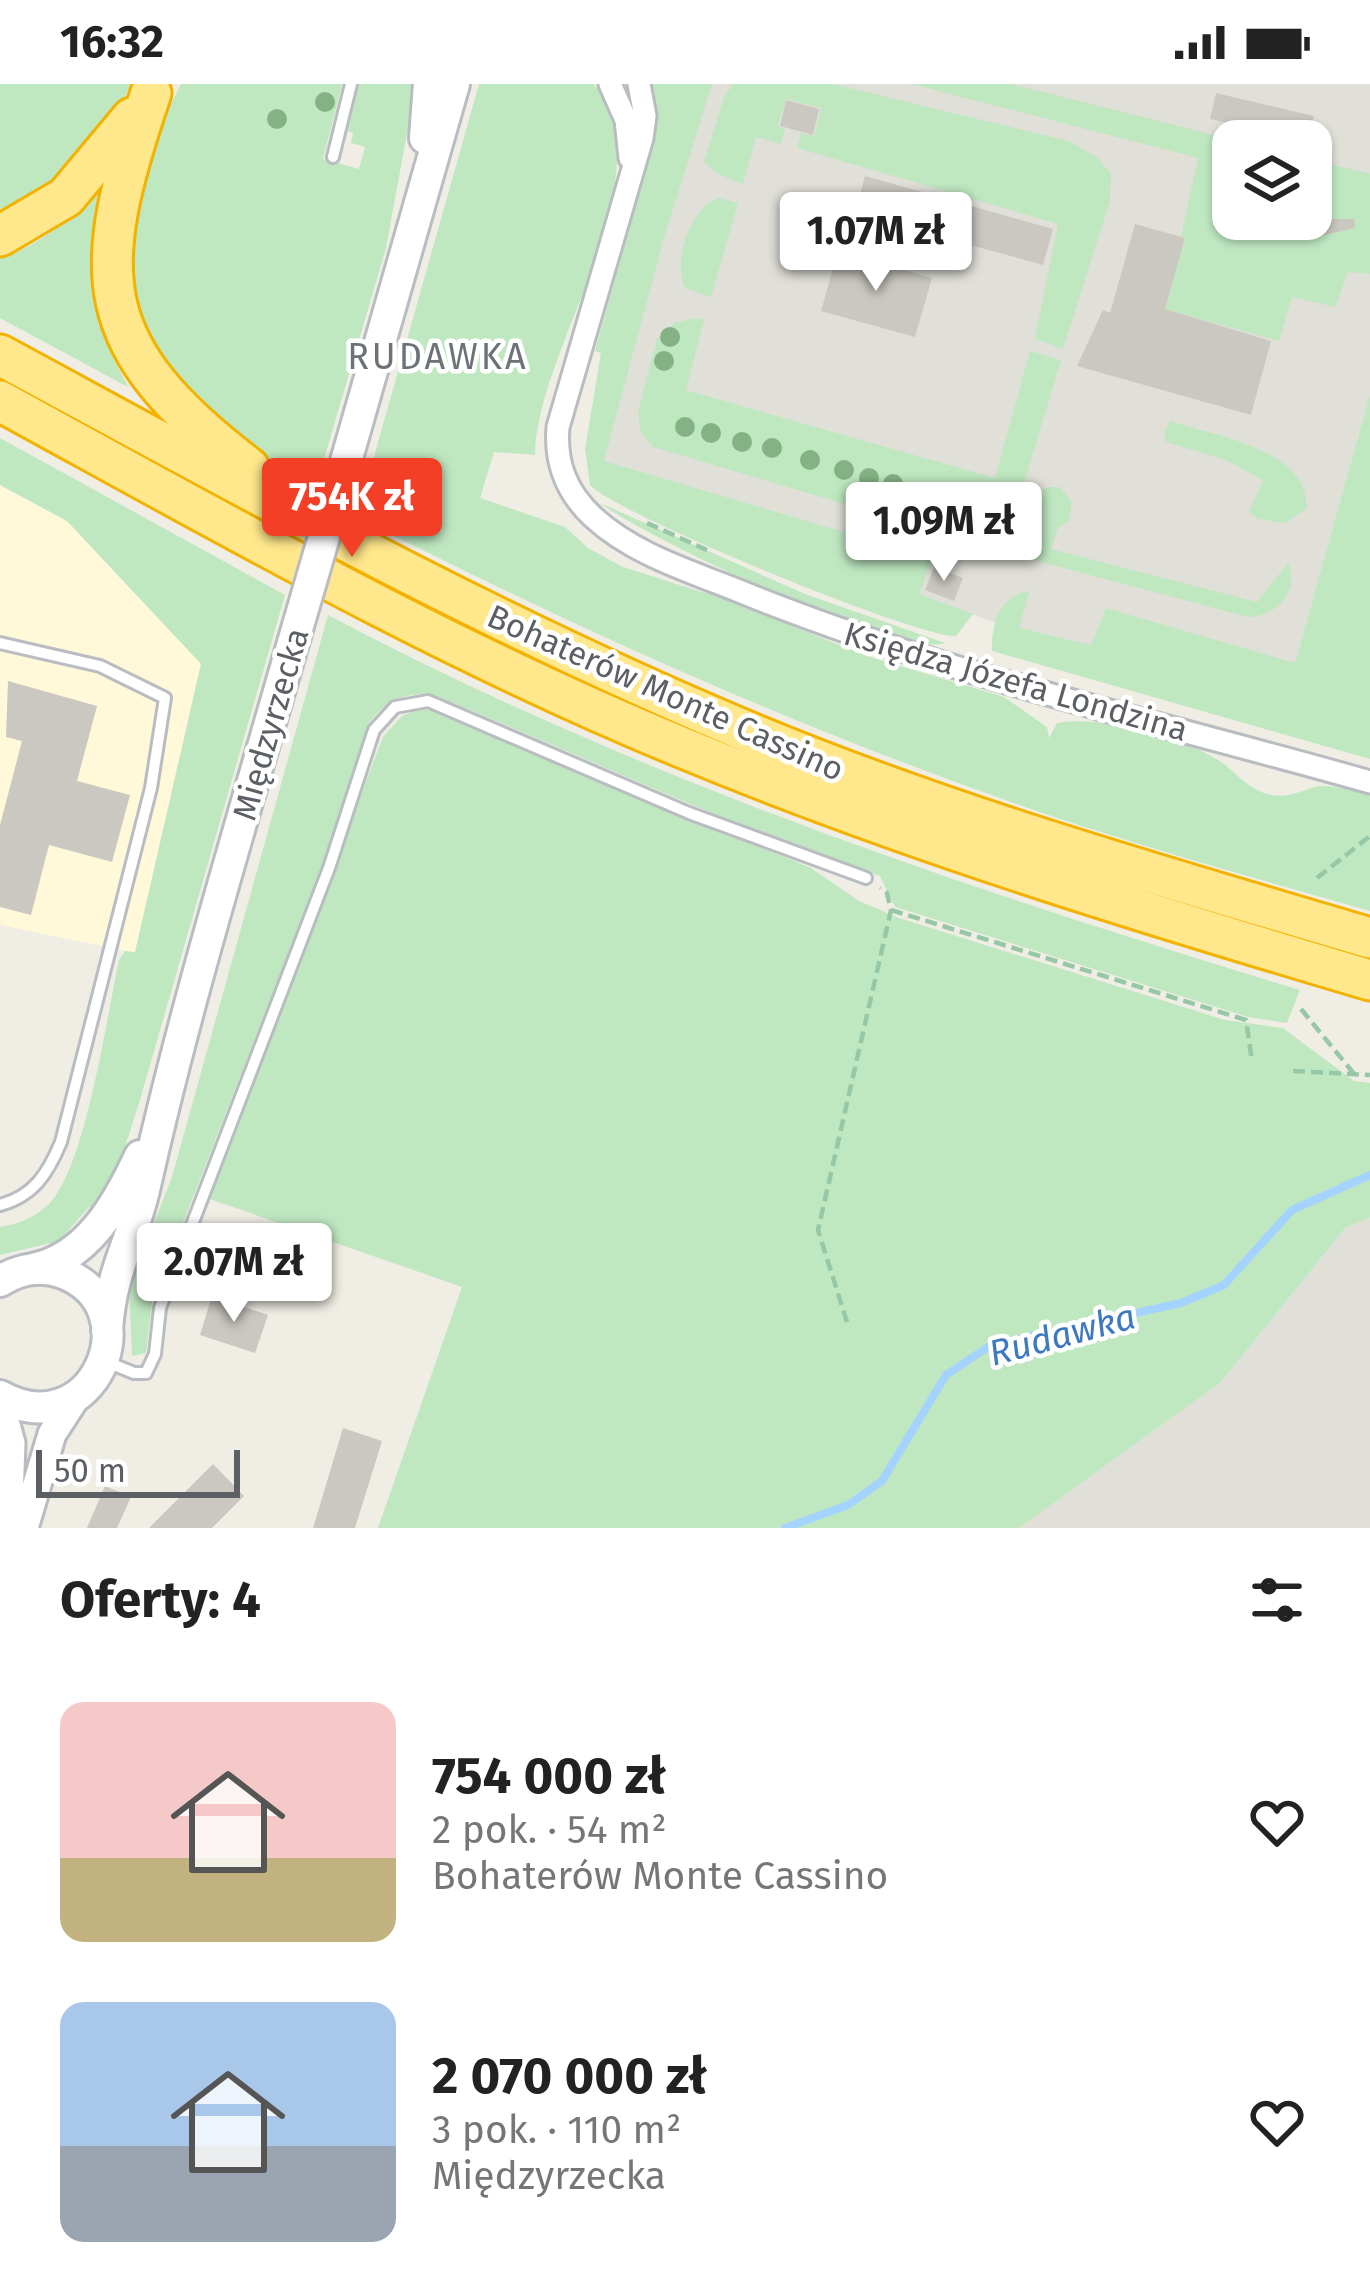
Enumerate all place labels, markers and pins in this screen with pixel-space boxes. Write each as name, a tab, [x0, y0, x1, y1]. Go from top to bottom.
pin: 1.07M zł	[752, 192, 1000, 294]
pin: 754K zł	[241, 458, 463, 560]
pin: 1.09M zł	[820, 482, 1068, 584]
pin: 2.07M zł	[110, 1223, 358, 1325]

